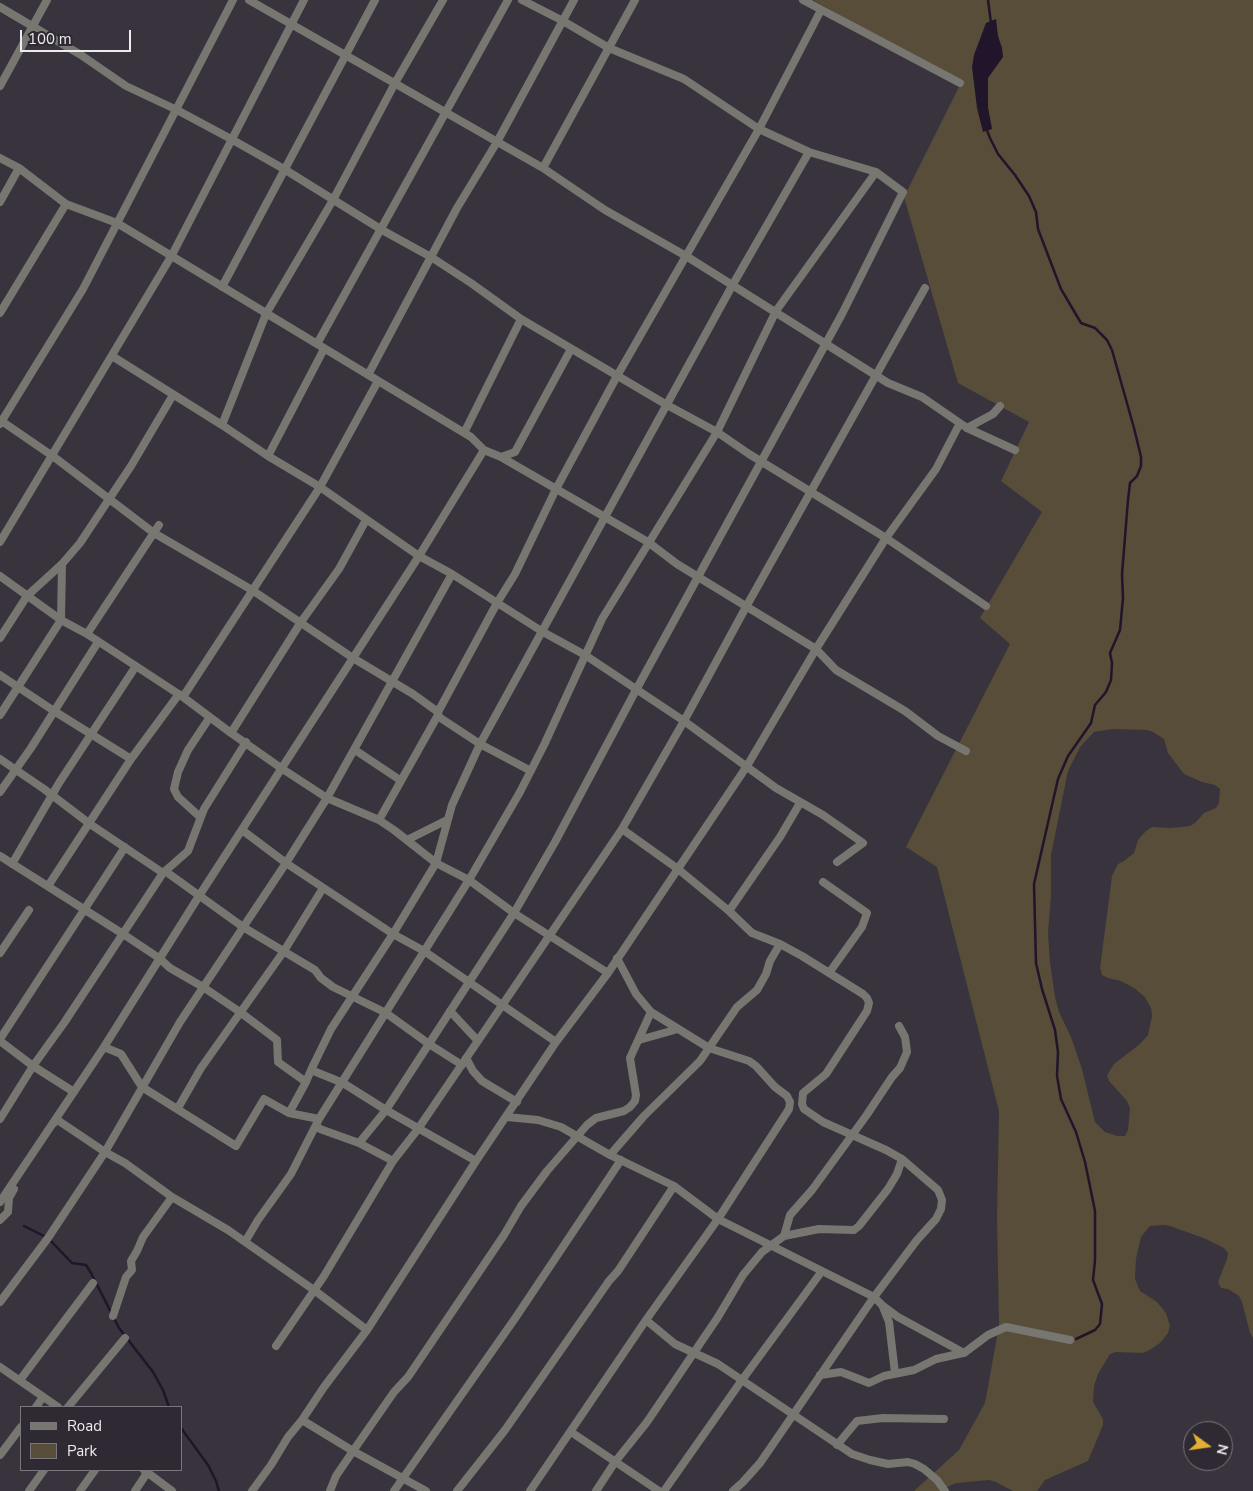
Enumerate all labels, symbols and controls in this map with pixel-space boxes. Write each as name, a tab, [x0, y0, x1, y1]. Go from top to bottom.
scale bar	[22, 20, 134, 52]
text: 100 m	[28, 29, 72, 49]
legend	[20, 1406, 182, 1471]
text: Road	[67, 1416, 102, 1436]
north arrow	[1183, 1421, 1233, 1471]
text: Park	[67, 1441, 97, 1461]
text: N	[1212, 1442, 1233, 1457]

